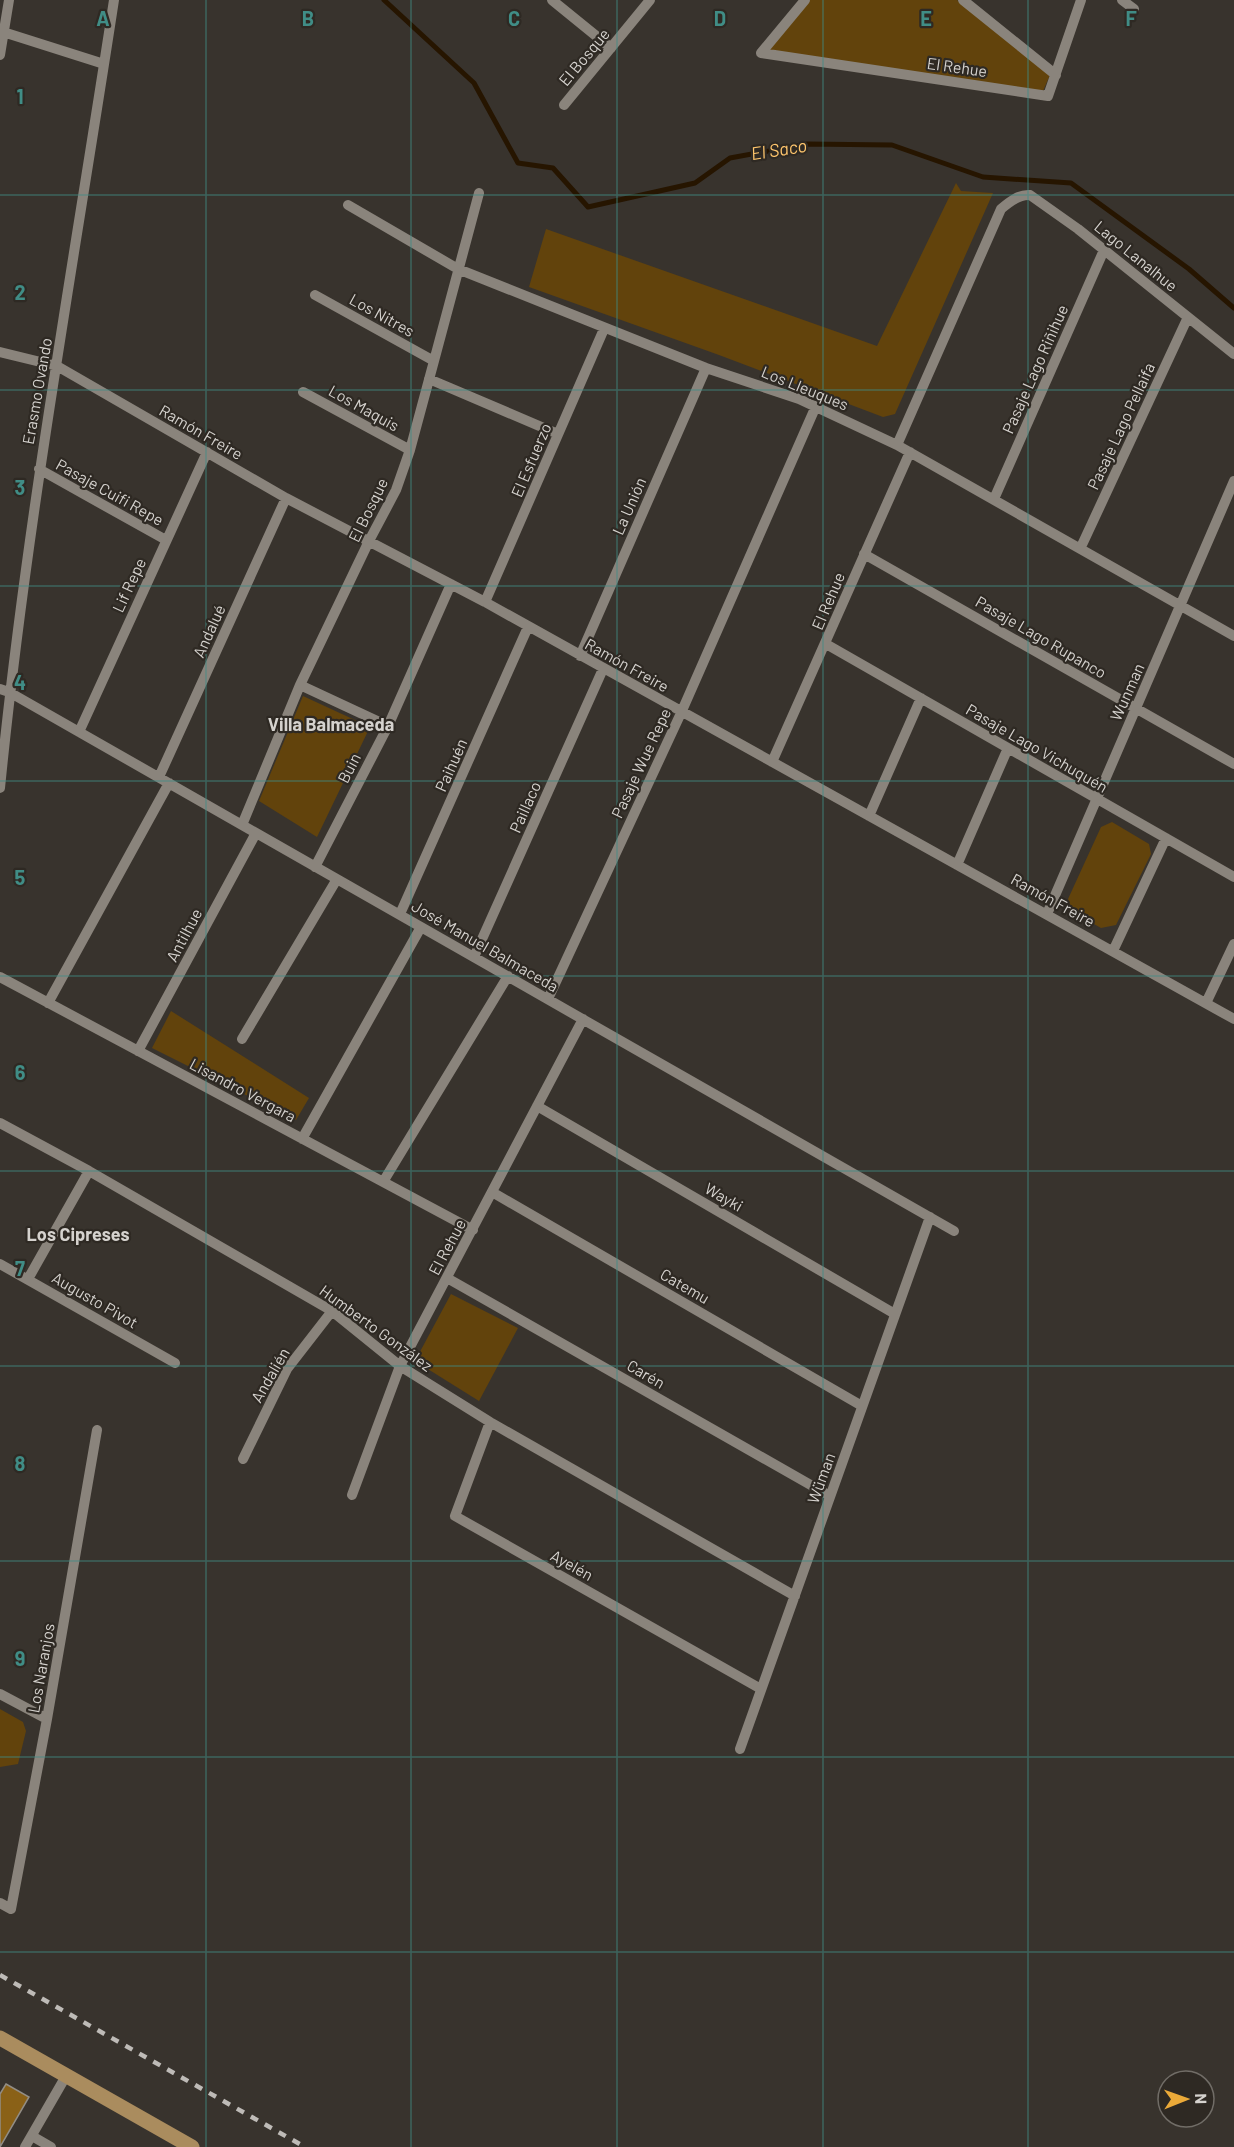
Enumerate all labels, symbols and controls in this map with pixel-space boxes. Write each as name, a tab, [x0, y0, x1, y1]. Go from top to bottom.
text: A	[96, 6, 110, 30]
text: B	[302, 6, 314, 30]
text: C	[508, 6, 520, 30]
text: D	[714, 6, 726, 30]
text: E	[920, 6, 932, 30]
text: F	[1125, 6, 1137, 30]
street label: El Bosque	[554, 24, 613, 89]
street label: El Rehue	[926, 53, 988, 80]
text: 1	[16, 84, 24, 108]
water label: El Saco	[749, 134, 808, 164]
street label: Lago Lanalhue	[1091, 216, 1182, 295]
text: 2	[14, 280, 26, 304]
street label: Los Nitres	[346, 289, 418, 340]
street label: Pasaje Lago Riñihue	[998, 301, 1072, 436]
street label: Erasmo Ovando	[18, 336, 55, 446]
street label: Pasaje Lago Pellaifa	[1083, 359, 1158, 492]
street label: Los Lleuques	[759, 361, 851, 414]
street label: Los Maquis	[326, 380, 403, 435]
street label: Ramón Freire	[156, 400, 246, 463]
street label: El Esfuerzo	[506, 420, 555, 500]
street label: Pasaje Cuifi Repe	[53, 454, 167, 529]
street label: La Unión	[608, 474, 650, 537]
text: 3	[15, 475, 25, 499]
street label: El Bosque	[344, 475, 391, 545]
street label: Lif Repe	[108, 555, 149, 615]
street label: El Rehue	[807, 569, 848, 632]
street label: Pasaje Lago Rupanco	[973, 591, 1110, 682]
street label: Andalué	[188, 601, 229, 660]
street label: Ramón Freire	[582, 634, 673, 695]
street label: Wunman	[1105, 660, 1148, 724]
text: 4	[14, 670, 26, 694]
street label: Pasaje Lago Vichuquén	[963, 699, 1111, 796]
street label: Pasaje Wue Repe	[607, 705, 674, 821]
district label: Villa Balmaceda	[268, 713, 394, 735]
street label: Paihuén	[430, 735, 471, 794]
street label: Buin	[333, 750, 364, 786]
street label: Paillaco	[505, 778, 544, 835]
text: 5	[15, 865, 26, 889]
street label: Ramón Freire	[1008, 869, 1099, 930]
street label: José Manuel Balmaceda	[408, 896, 562, 995]
street label: Antilhue	[162, 905, 205, 965]
street label: Lisandro Vergara	[187, 1054, 300, 1126]
text: 6	[15, 1060, 26, 1084]
street label: Wayki	[702, 1178, 747, 1215]
street label: El Rehue	[424, 1216, 469, 1278]
district label: Los Cipreses	[27, 1223, 129, 1245]
text: 7	[15, 1256, 25, 1280]
street label: Catemu	[657, 1264, 713, 1307]
street label: Augusto Pivot	[49, 1267, 142, 1332]
street label: Humberto González	[316, 1280, 436, 1375]
street label: Andalién	[246, 1344, 293, 1406]
street label: Carén	[624, 1355, 669, 1392]
street label: Wüman	[803, 1450, 838, 1506]
text: 8	[15, 1451, 26, 1475]
street label: Ayelén	[548, 1545, 597, 1584]
street label: Los Naranjos	[23, 1622, 58, 1714]
text: 9	[15, 1646, 25, 1670]
north arrow	[1156, 2069, 1216, 2129]
text: N	[1192, 2093, 1211, 2104]

